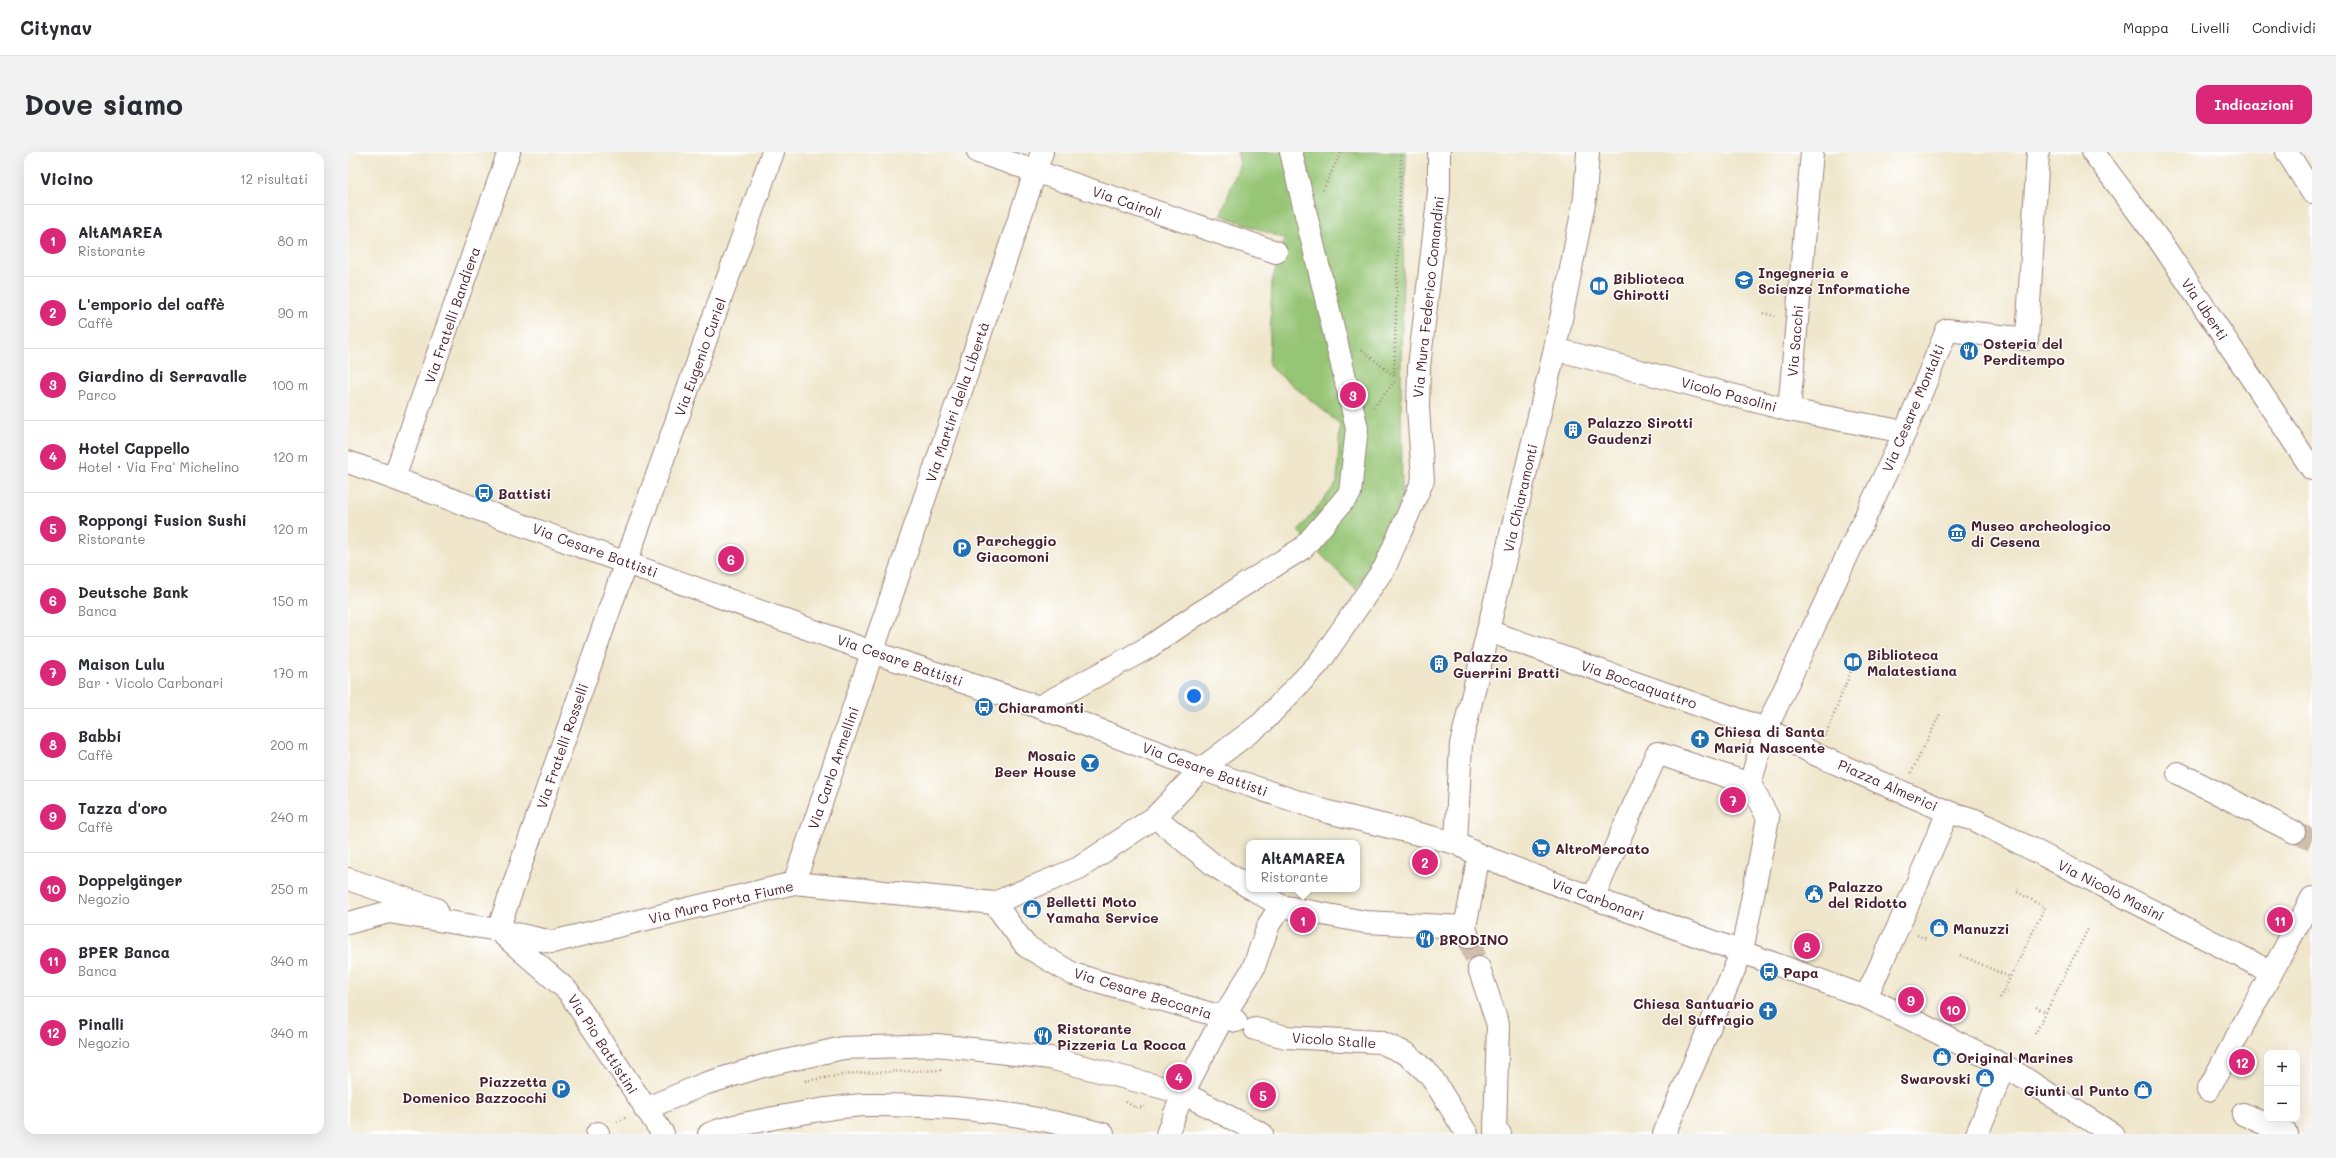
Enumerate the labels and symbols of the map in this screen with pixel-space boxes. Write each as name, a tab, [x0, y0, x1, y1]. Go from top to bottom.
street label: Via Cairoli	[1090, 181, 1164, 223]
street label: Via Mura Federico Comandini	[1408, 195, 1448, 399]
street label: Via Fratelli Bandiera	[420, 244, 484, 386]
place label: Ingegneria e Scienze Informatiche	[1758, 263, 1910, 298]
place label: Biblioteca Ghirotti	[1613, 269, 1685, 304]
school or university icon: Ingegneria e Scienze Informatiche	[1733, 269, 1755, 291]
street label: Via Uberti	[2177, 274, 2233, 344]
library icon: Biblioteca Ghirotti	[1588, 275, 1610, 297]
street label: Via Eugenio Curiel	[670, 295, 730, 419]
street label: Via Sacchi	[1782, 304, 1808, 378]
street label: Via Martiri della Libertà	[921, 319, 993, 485]
place label: Osteria del Perditempo	[1983, 334, 2065, 369]
restaurant icon: Osteria del Perditempo	[1958, 340, 1980, 362]
street label: Via Cesare Montalti	[1878, 341, 1948, 475]
street label: Vicolo Pasolini	[1679, 372, 1779, 416]
pin: 3	[1340, 380, 1366, 410]
place label: Palazzo Sirotti Gaudenzi	[1587, 413, 1693, 448]
building icon: Palazzo Sirotti Gaudenzi	[1562, 419, 1584, 441]
street label: Via Chiaramonti	[1498, 442, 1542, 554]
bus stop icon: Battisti	[473, 482, 495, 504]
place label: Battisti	[498, 484, 551, 503]
place label: Museo archeologico di Cesena	[1971, 516, 2111, 551]
street label: Via Cesare Battisti	[530, 518, 660, 582]
museum icon: Museo archeologico di Cesena	[1946, 522, 1968, 544]
place label: Parcheggio Giacomoni	[976, 531, 1057, 566]
parking icon: Parcheggio Giacomoni	[951, 537, 973, 559]
pin: 6	[718, 544, 744, 574]
street label: Via Cesare Battisti	[834, 630, 966, 690]
place label: Biblioteca Malatestiana	[1867, 645, 1957, 680]
place label: Palazzo Guerrini Bratti	[1453, 647, 1560, 682]
library icon: Biblioteca Malatestiana	[1842, 651, 1864, 673]
building icon: Palazzo Guerrini Bratti	[1428, 653, 1450, 675]
street label: Via Boccaquattro	[1578, 655, 1700, 713]
street label: Via Fratelli Rosselli	[532, 681, 592, 811]
your location	[1184, 686, 1204, 706]
bus stop icon: Chiaramonti	[973, 696, 995, 718]
place label: Chiaramonti	[998, 698, 1084, 717]
street label: Via Carlo Armellini	[803, 704, 863, 832]
place label: Chiesa di Santa Maria Nascente	[1714, 722, 1826, 757]
church icon: Chiesa di Santa Maria Nascente	[1689, 728, 1711, 750]
street label: Via Cesare Battisti	[1140, 737, 1270, 801]
place label: Mosaic Beer House	[994, 746, 1076, 781]
bar icon: Mosaic Beer House	[1079, 752, 1101, 774]
street label: Piazza Almerici	[1835, 755, 1941, 815]
pin: 7	[1720, 785, 1746, 815]
supermarket icon: AltroMercato	[1530, 837, 1552, 859]
place label: AltroMercato	[1555, 839, 1650, 858]
pin: 2	[1412, 847, 1438, 877]
street label: Via Nicolò Masini	[2055, 855, 2167, 925]
street label: Via Carbonari	[1549, 873, 1647, 925]
street label: Via Mura Porta Fiume	[647, 876, 795, 928]
place label: Palazzo del Ridotto	[1828, 877, 1907, 912]
public building icon: Palazzo del Ridotto	[1803, 883, 1825, 905]
place label: Belletti Moto Yamaha Service	[1046, 892, 1159, 927]
shop icon: Belletti Moto Yamaha Service	[1021, 898, 1043, 920]
pin: 1	[1290, 905, 1316, 935]
pin: 11	[2267, 905, 2293, 935]
shop icon: Manuzzi	[1928, 917, 1950, 939]
place label: Manuzzi	[1953, 919, 2010, 938]
restaurant icon: BRODINO	[1414, 928, 1436, 950]
place label: BRODINO	[1439, 930, 1509, 949]
pin: 8	[1794, 931, 1820, 961]
bus stop icon: Papa	[1758, 961, 1780, 983]
street label: Via Cesare Beccaria	[1072, 963, 1214, 1023]
place label: Papa	[1783, 963, 1819, 982]
pin: 9	[1898, 985, 1924, 1015]
street label: Via Pio Battistini	[564, 990, 642, 1098]
place label: Chiesa Santuario del Suffragio	[1633, 994, 1754, 1029]
pin: 10	[1940, 994, 1966, 1024]
church icon: Chiesa Santuario del Suffragio	[1757, 1000, 1779, 1022]
place label: Ristorante Pizzeria La Rocca	[1057, 1019, 1187, 1054]
restaurant icon: Ristorante Pizzeria La Rocca	[1032, 1025, 1054, 1047]
street label: Vicolo Stalle	[1291, 1028, 1377, 1052]
shop icon: Original Marines	[1931, 1046, 1953, 1068]
pin: 12	[2229, 1047, 2255, 1077]
place label: Original Marines	[1956, 1048, 2073, 1067]
pin: 4	[1166, 1062, 1192, 1092]
shop icon: Swarovski	[1974, 1067, 1996, 1089]
place label: Swarovski	[1900, 1069, 1971, 1088]
place label: Piazzetta Domenico Bazzocchi	[402, 1072, 547, 1107]
parking icon: Piazzetta Domenico Bazzocchi	[550, 1078, 572, 1100]
shop icon: Giunti al Punto	[2132, 1079, 2154, 1101]
pin: 5	[1250, 1080, 1276, 1110]
place label: Giunti al Punto	[2024, 1081, 2129, 1100]

